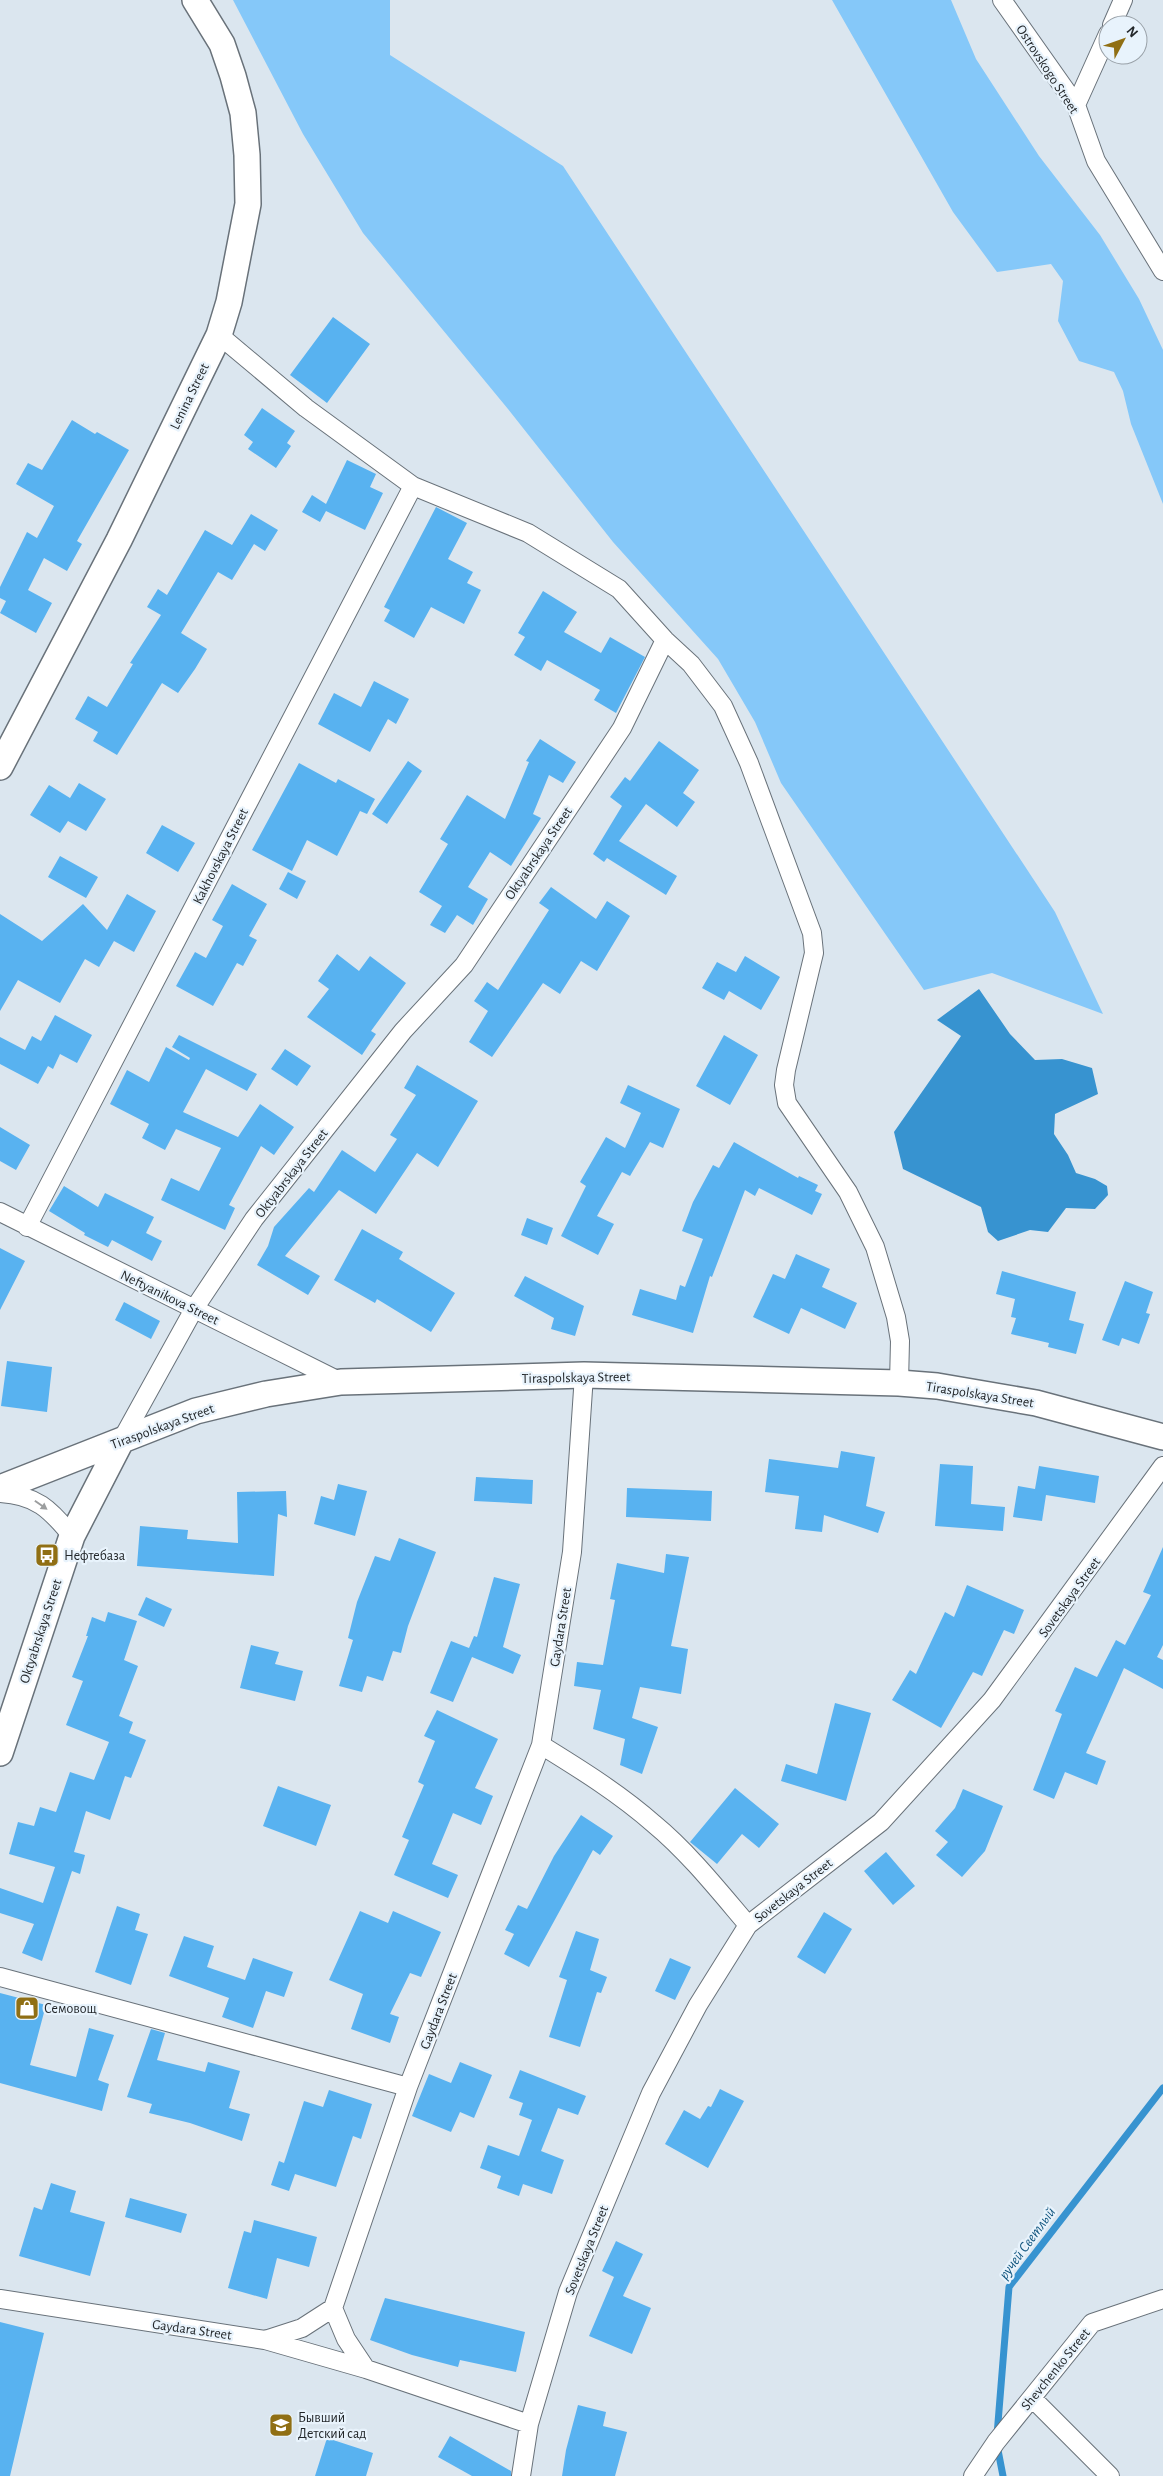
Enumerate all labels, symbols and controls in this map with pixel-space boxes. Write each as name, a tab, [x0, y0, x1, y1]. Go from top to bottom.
north arrow	[1098, 15, 1148, 65]
street label: Ostrovskogo Street	[1013, 23, 1081, 117]
text: N	[1124, 24, 1141, 40]
street label: Lenina Street	[168, 361, 212, 432]
street label: Oktyabrskaya Street	[503, 804, 575, 902]
street label: Kakhovskaya Street	[191, 806, 251, 907]
street label: Oktyabrskaya Street	[253, 1126, 331, 1221]
street label: Neftyanikova Street	[118, 1268, 221, 1328]
street label: Tiraspolskaya Street	[522, 1370, 631, 1386]
street label: Tiraspolskaya Street	[925, 1380, 1035, 1410]
street label: Tiraspolskaya Street	[109, 1402, 216, 1452]
one-way arrow	[34, 1500, 48, 1510]
bus stop icon: Нефтебаза	[34, 1542, 60, 1568]
place label: Нефтебаза	[64, 1549, 126, 1563]
street label: Sovetskaya Street	[1036, 1555, 1104, 1640]
street label: Oktyabrskaya Street	[18, 1577, 65, 1685]
street label: Gaydara Street	[548, 1586, 574, 1668]
street label: Sovetskaya Street	[752, 1856, 836, 1925]
street label: Gaydara Street	[418, 1971, 460, 2051]
shop icon: Семовощ	[14, 1995, 40, 2021]
place label: Семовощ	[44, 2002, 97, 2016]
street label: Sovetskaya Street	[563, 2203, 611, 2297]
water label: ручей Светлый	[996, 2204, 1059, 2282]
street label: Gaydara Street	[151, 2317, 233, 2343]
street label: Shevchenko Street	[1019, 2326, 1093, 2413]
place label: Бывший Детский сад	[298, 2411, 366, 2441]
school or university icon: Бывший Детский сад	[268, 2412, 294, 2438]

